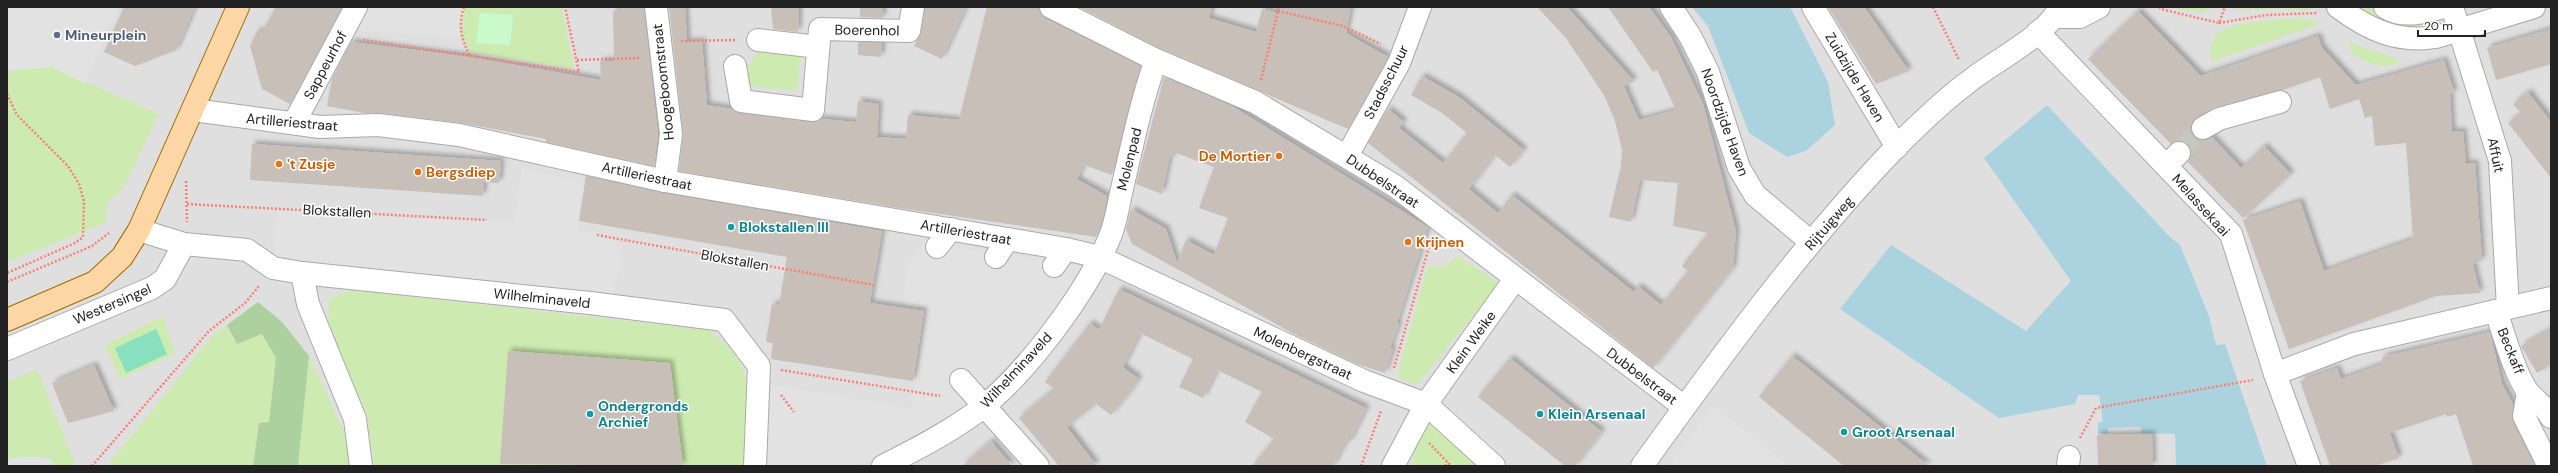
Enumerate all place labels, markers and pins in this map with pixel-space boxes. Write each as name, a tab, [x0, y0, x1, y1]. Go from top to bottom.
place label: Mineurplein	[65, 26, 146, 44]
marker: Mineurplein	[52, 30, 62, 40]
place label: De Mortier	[1199, 147, 1271, 165]
marker: De Mortier	[1274, 151, 1284, 161]
place label: 't Zusje	[287, 155, 336, 173]
marker: 't Zusje	[274, 159, 284, 169]
place label: Bergsdiep	[426, 163, 495, 181]
marker: Bergsdiep	[413, 167, 423, 177]
place label: Blokstallen III	[739, 218, 829, 236]
marker: Blokstallen III	[726, 222, 736, 232]
place label: Krijnen	[1416, 233, 1464, 251]
marker: Krijnen	[1403, 237, 1413, 247]
place label: Ondergronds Archief	[598, 397, 689, 431]
place label: Klein Arsenaal	[1548, 405, 1645, 423]
marker: Ondergronds Archief	[585, 409, 595, 419]
marker: Klein Arsenaal	[1535, 409, 1545, 419]
place label: Groot Arsenaal	[1852, 423, 1955, 441]
marker: Groot Arsenaal	[1839, 427, 1849, 437]

